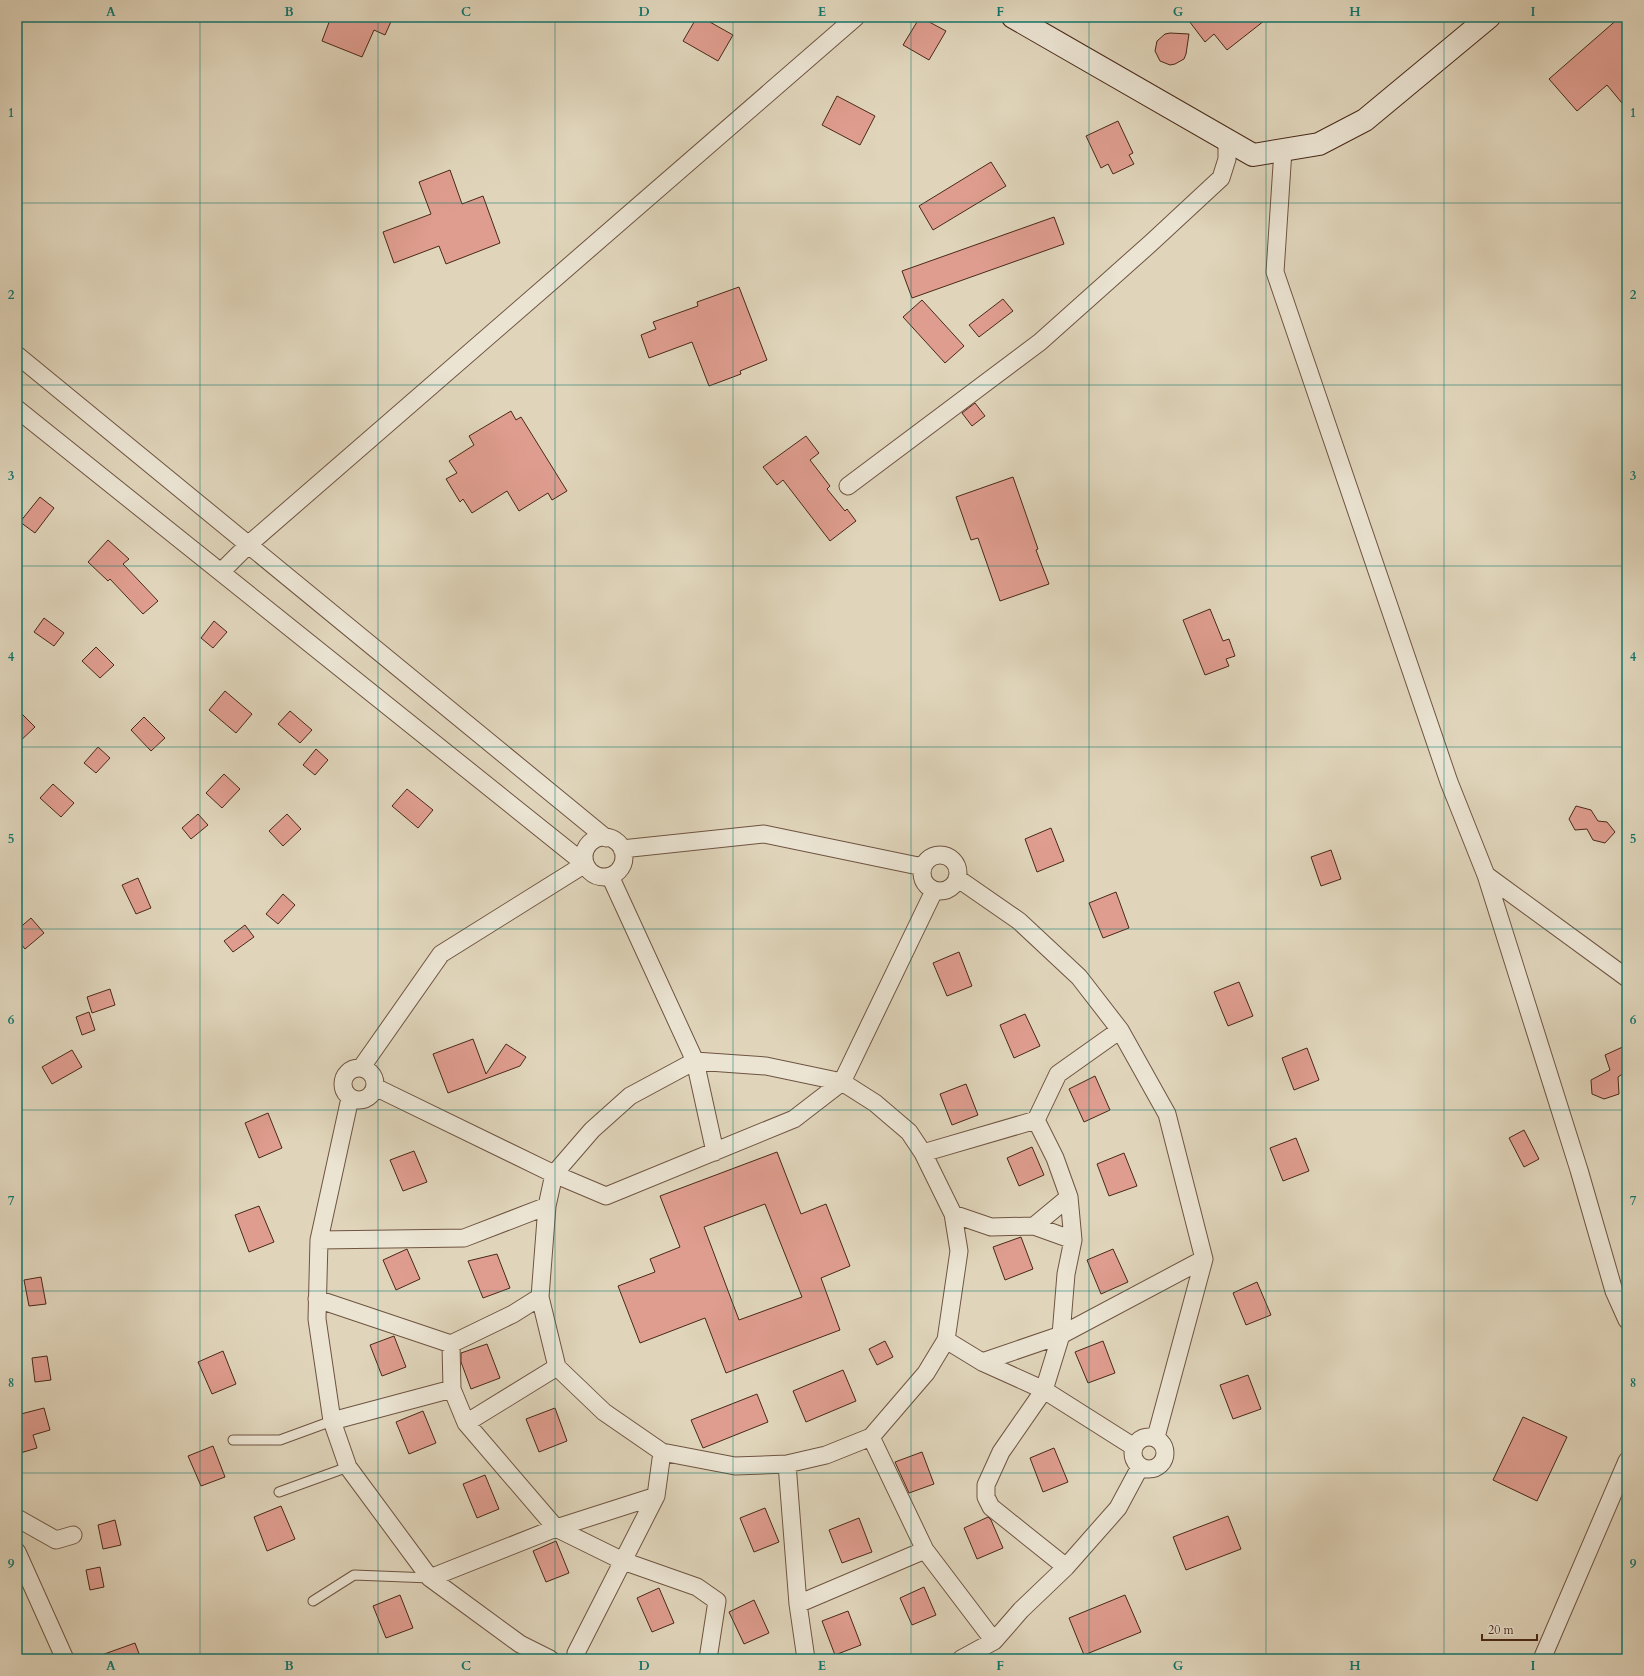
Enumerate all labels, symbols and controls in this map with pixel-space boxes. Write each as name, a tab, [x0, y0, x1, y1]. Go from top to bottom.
text: A	[106, 3, 116, 21]
text: B	[284, 3, 294, 21]
text: C	[461, 3, 471, 21]
text: D	[638, 3, 650, 21]
text: E	[818, 3, 826, 21]
text: F	[996, 3, 1004, 21]
text: G	[1173, 3, 1184, 21]
text: H	[1349, 3, 1361, 21]
text: I	[1530, 3, 1536, 21]
text: 1	[8, 104, 14, 122]
text: 1	[1630, 104, 1636, 122]
text: 2	[8, 286, 15, 304]
text: 2	[1630, 286, 1637, 304]
text: 3	[8, 467, 15, 485]
text: 3	[1630, 467, 1637, 485]
text: 4	[8, 648, 15, 666]
text: 4	[1630, 648, 1637, 666]
text: 5	[8, 830, 14, 848]
text: 5	[1630, 830, 1636, 848]
text: 6	[8, 1011, 15, 1029]
text: 6	[1630, 1011, 1637, 1029]
text: 7	[8, 1192, 15, 1210]
text: 7	[1630, 1192, 1637, 1210]
text: 8	[8, 1374, 14, 1392]
text: 8	[1630, 1374, 1636, 1392]
text: 9	[8, 1555, 15, 1573]
text: 9	[1630, 1555, 1637, 1573]
scale bar	[1482, 1616, 1537, 1642]
text: 20 m	[1488, 1622, 1515, 1638]
text: A	[106, 1657, 116, 1675]
text: B	[284, 1657, 294, 1675]
text: C	[461, 1657, 471, 1675]
text: D	[638, 1657, 650, 1675]
text: E	[818, 1657, 826, 1675]
text: F	[996, 1657, 1004, 1675]
text: G	[1173, 1657, 1184, 1675]
text: H	[1349, 1657, 1361, 1675]
text: I	[1530, 1657, 1536, 1675]

